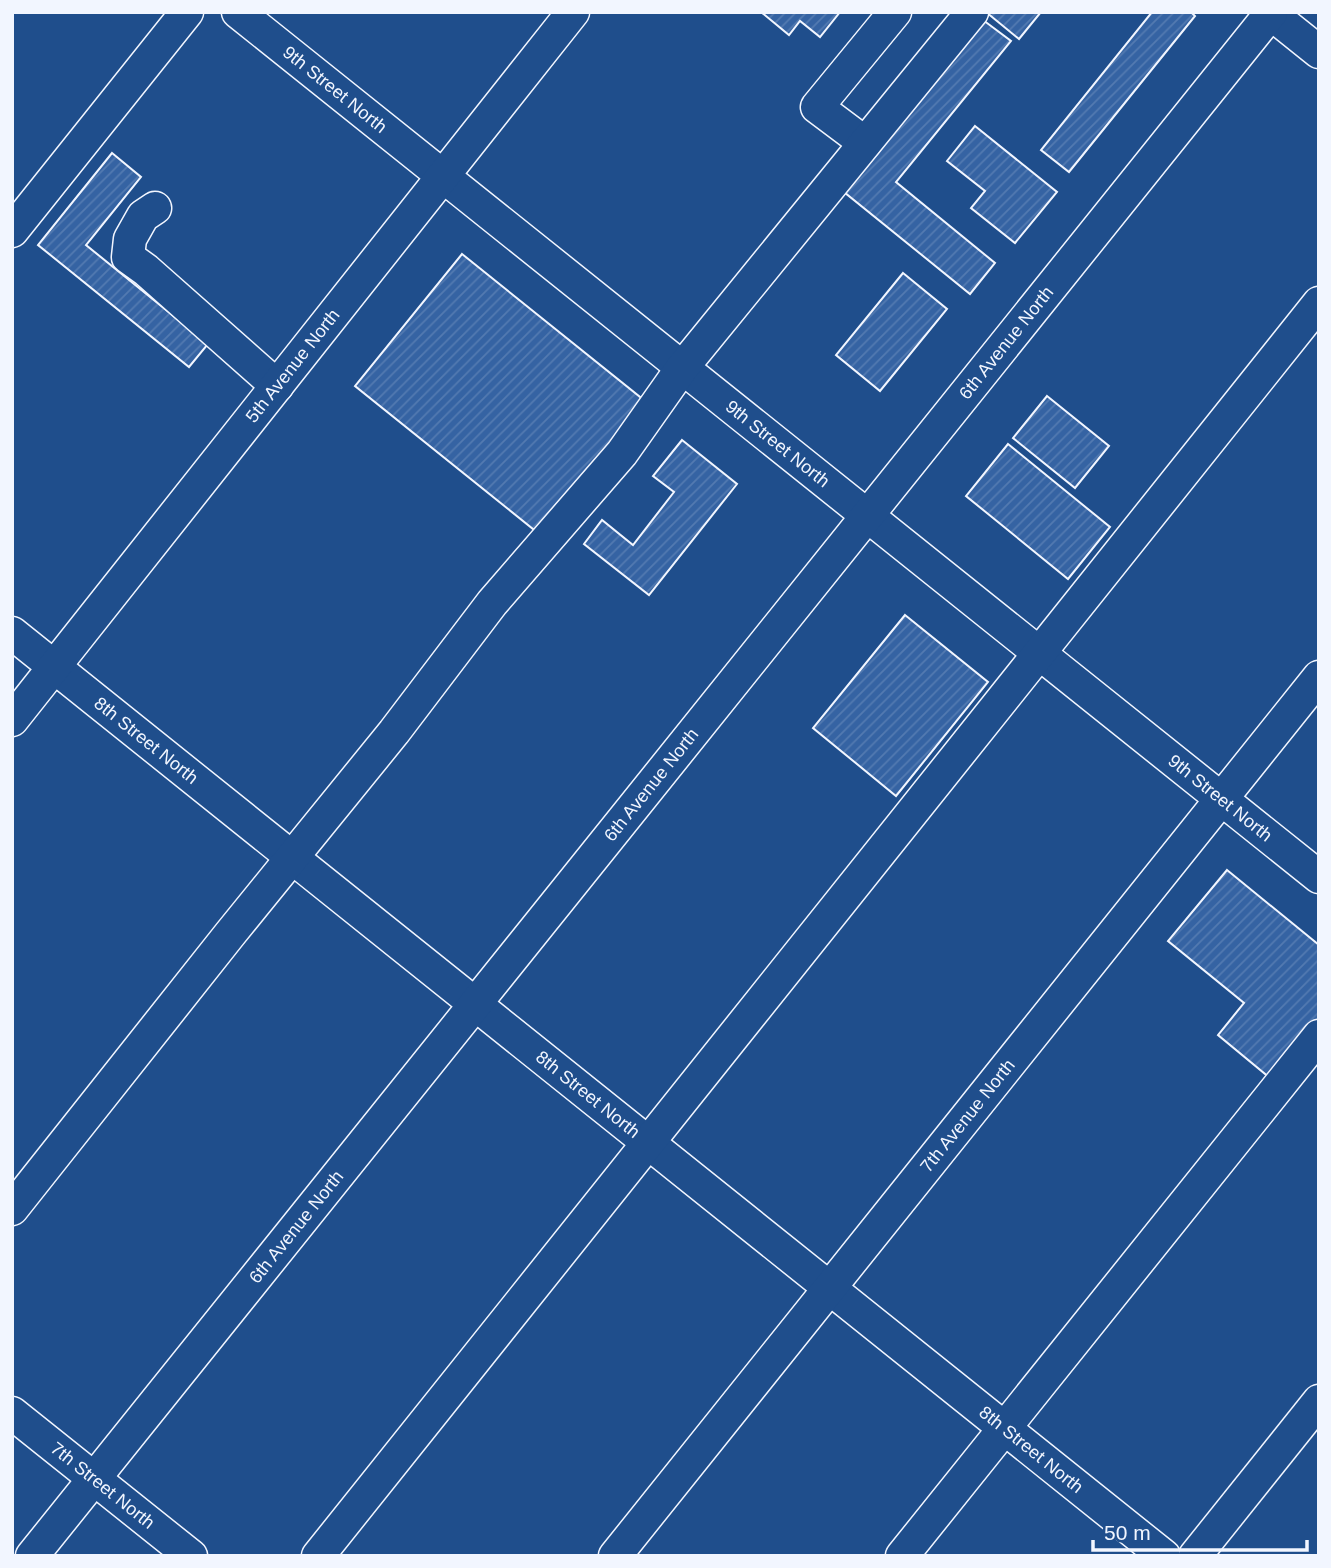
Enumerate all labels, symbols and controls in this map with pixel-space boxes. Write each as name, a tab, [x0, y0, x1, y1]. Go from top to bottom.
street label: 9th Street North	[279, 42, 391, 137]
street label: 6th Avenue North	[955, 282, 1058, 403]
street label: 5th Avenue North	[242, 305, 344, 426]
street label: 9th Street North	[722, 396, 833, 491]
street label: 8th Street North	[90, 693, 202, 788]
street label: 6th Avenue North	[600, 724, 702, 845]
street label: 9th Street North	[1164, 750, 1276, 846]
street label: 8th Street North	[532, 1047, 644, 1142]
street label: 7th Avenue North	[916, 1055, 1019, 1176]
street label: 6th Avenue North	[245, 1167, 347, 1287]
street label: 8th Street North	[975, 1402, 1087, 1497]
street label: 7th Street North	[47, 1438, 159, 1533]
scale bar	[1093, 1508, 1306, 1552]
text: 50 m	[1104, 1521, 1151, 1544]

